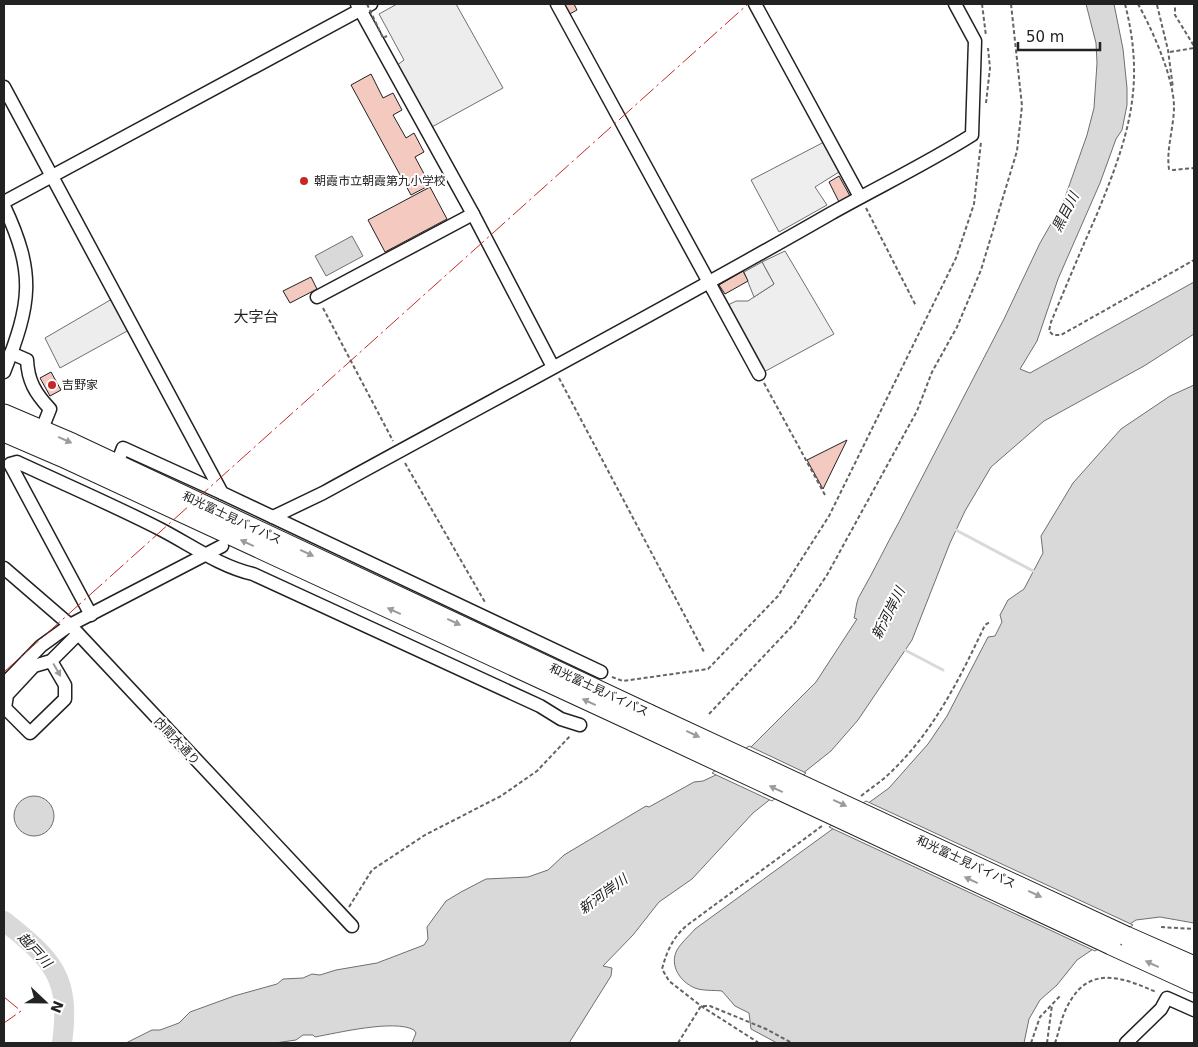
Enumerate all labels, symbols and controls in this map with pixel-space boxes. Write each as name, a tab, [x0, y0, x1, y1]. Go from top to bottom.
scale bar	[1018, 20, 1100, 52]
text: 50 m	[1026, 28, 1064, 46]
place label: 朝霞市立朝霞第九小学校	[314, 174, 446, 188]
marker: 朝霞市立朝霞第九小学校	[298, 175, 310, 187]
water label: 黒目川	[1048, 188, 1083, 234]
district label: 大字台	[233, 308, 279, 326]
place label: 吉野家	[62, 378, 98, 392]
marker: 吉野家	[46, 379, 58, 391]
one-way arrow	[58, 436, 72, 444]
street label: 和光富士見バイパス	[180, 489, 284, 547]
one-way arrow	[240, 538, 254, 546]
one-way arrow	[300, 550, 314, 558]
water label: 新河岸川	[868, 583, 909, 642]
one-way arrow	[387, 607, 401, 615]
one-way arrow	[447, 618, 461, 626]
street label: 和光富士見バイパス	[547, 661, 651, 719]
one-way arrow	[52, 664, 61, 677]
one-way arrow	[582, 697, 596, 705]
street label: 内間木通り	[151, 714, 203, 768]
one-way arrow	[686, 731, 700, 739]
one-way arrow	[769, 785, 784, 793]
one-way arrow	[833, 799, 847, 807]
street label: 和光富士見バイパス	[914, 833, 1018, 891]
water label: 新河岸川	[576, 870, 632, 917]
one-way arrow	[964, 875, 978, 883]
one-way arrow	[1028, 890, 1042, 898]
water label: 越戸川	[15, 929, 57, 972]
one-way arrow	[1145, 960, 1159, 968]
north arrow	[20, 977, 70, 1027]
text: N	[47, 998, 67, 1015]

